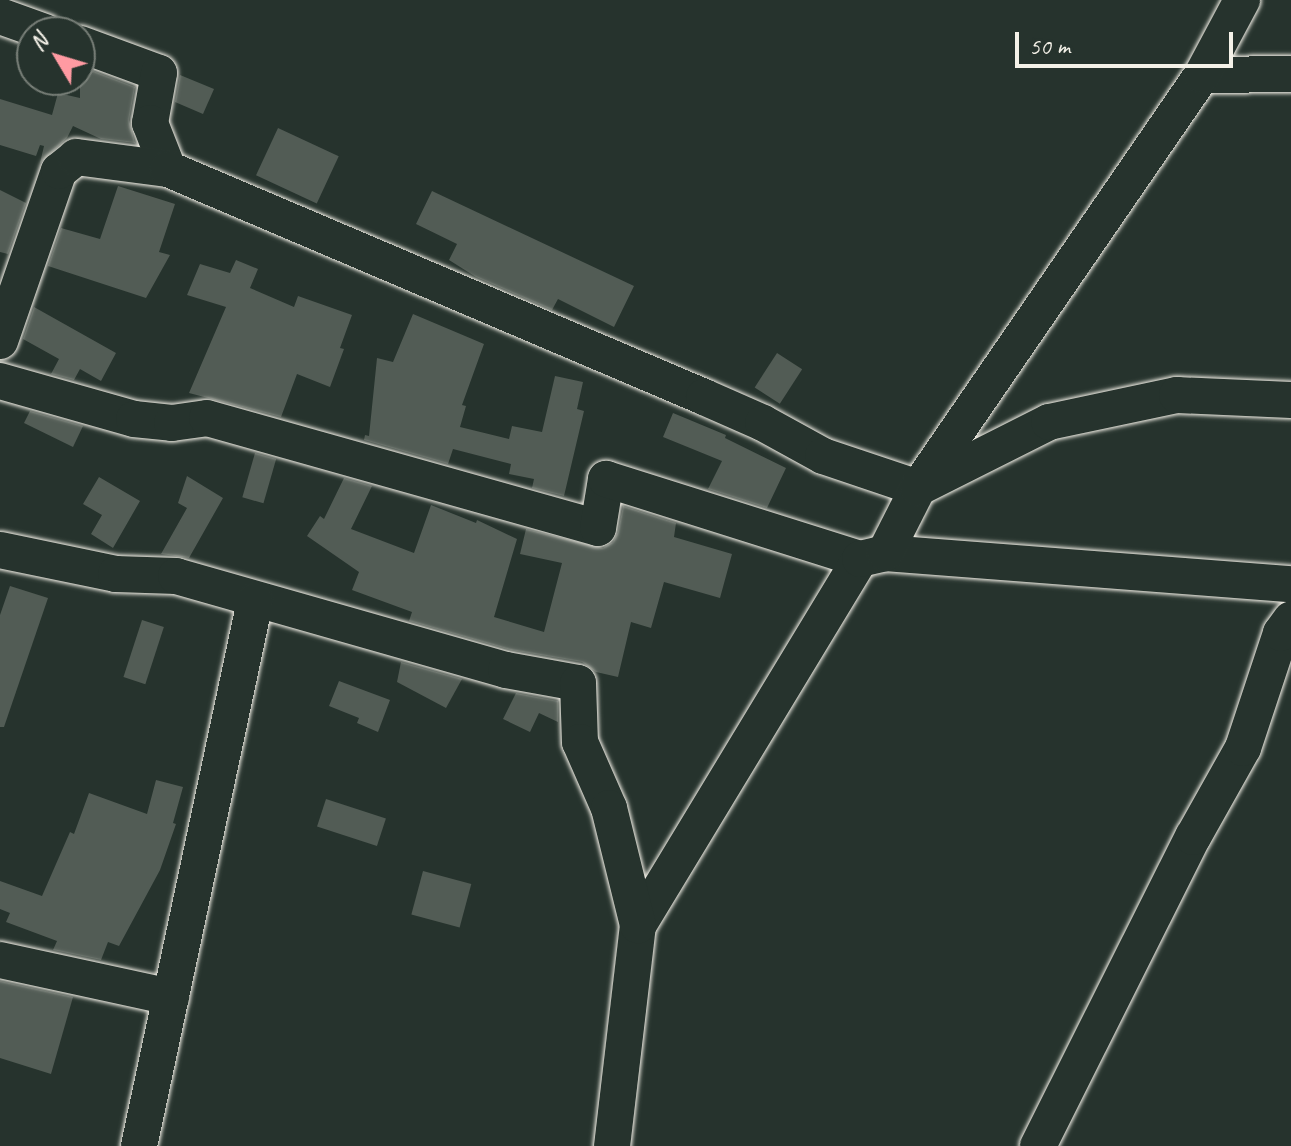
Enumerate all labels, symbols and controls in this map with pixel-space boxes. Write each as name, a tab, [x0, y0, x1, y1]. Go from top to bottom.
north arrow	[16, 16, 96, 96]
scale bar	[1019, 16, 1237, 66]
text: N	[23, 28, 54, 56]
text: 50 m	[1029, 31, 1070, 61]

